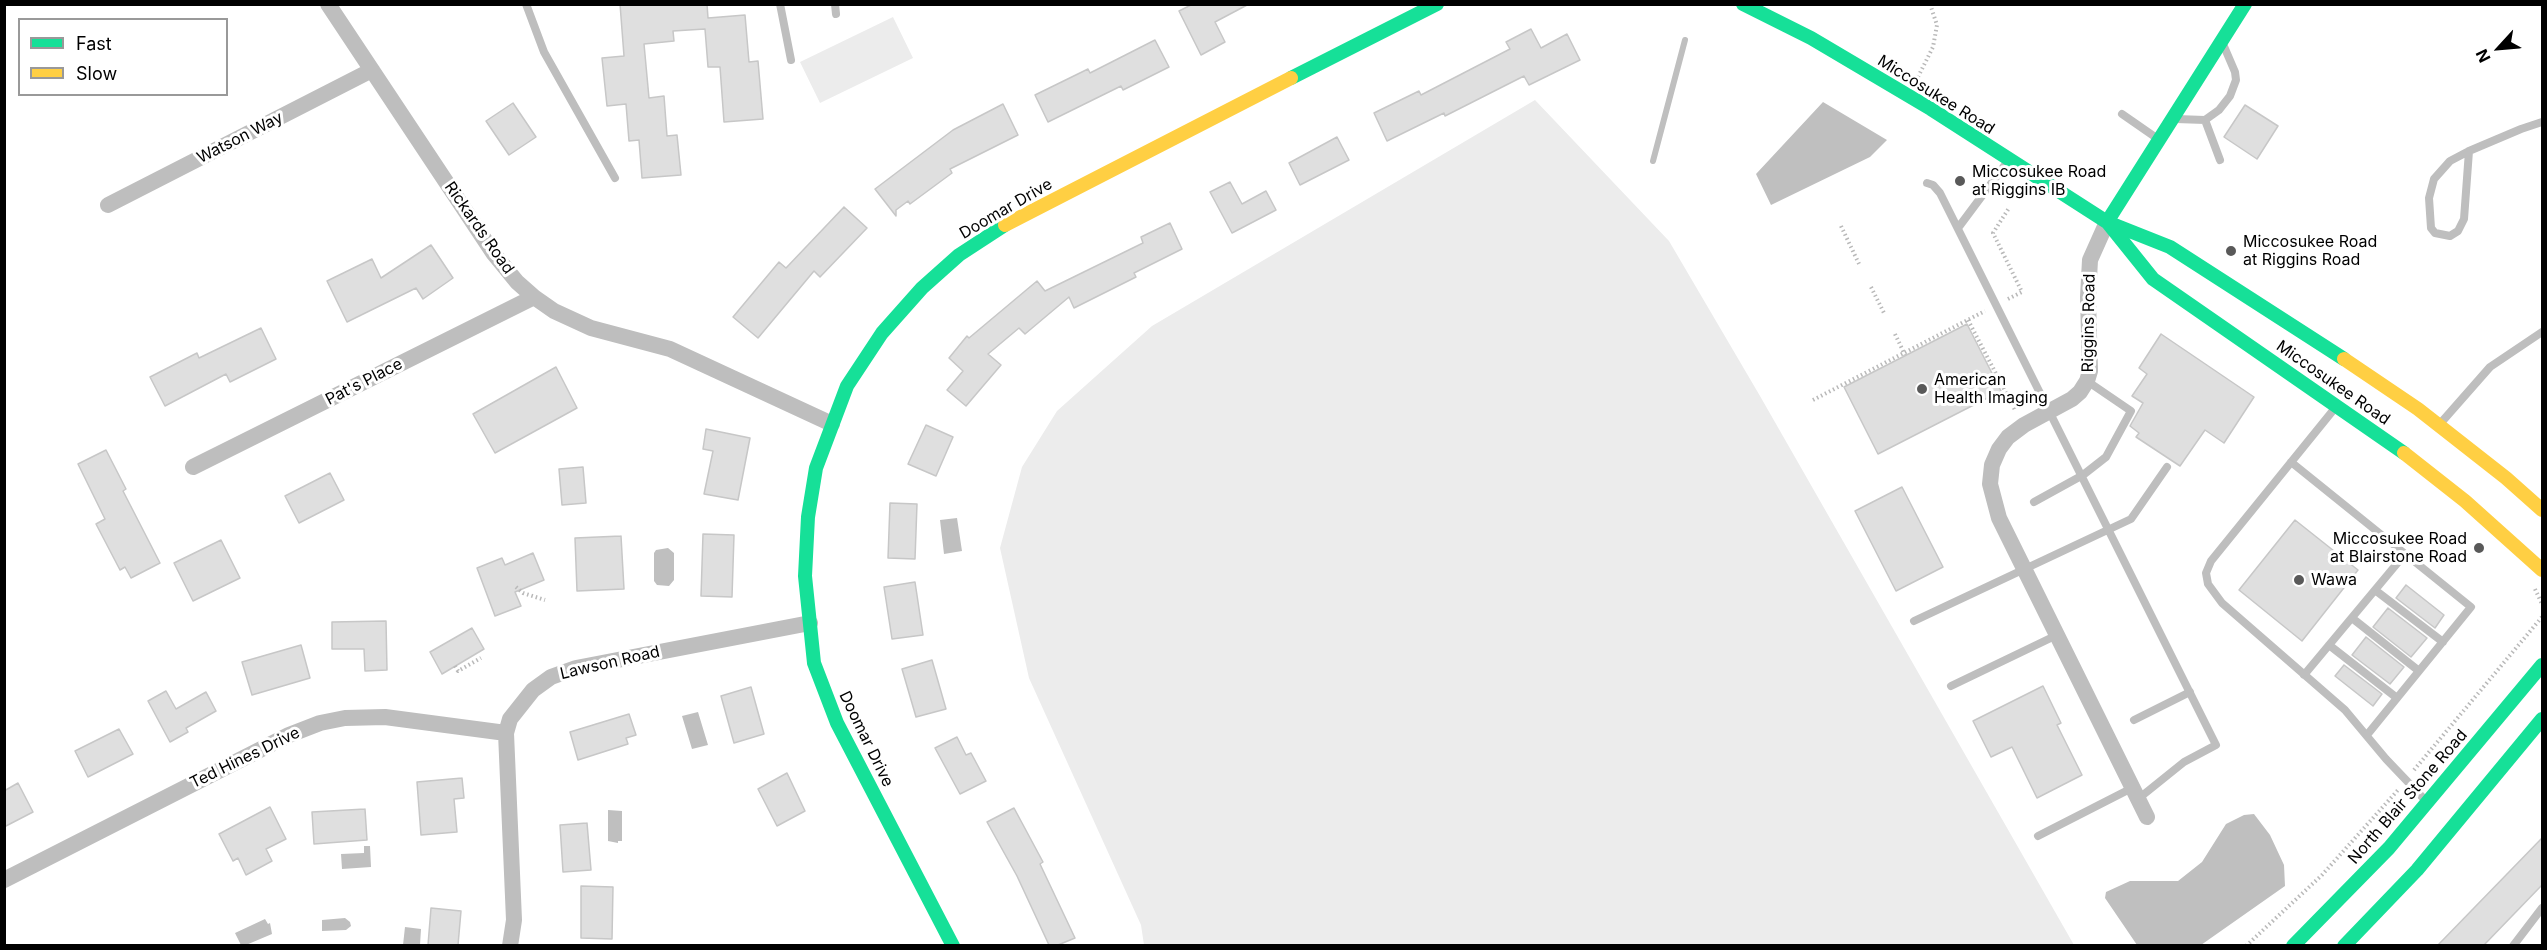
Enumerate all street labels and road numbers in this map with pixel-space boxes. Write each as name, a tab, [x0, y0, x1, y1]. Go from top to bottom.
street label: Miccosukee Road	[1874, 51, 1998, 139]
street label: Watson Way	[194, 108, 286, 168]
street label: Doomar Drive	[956, 175, 1056, 243]
street label: Rickards Road	[440, 178, 518, 278]
street label: Riggins Road	[2079, 274, 2099, 372]
street label: Miccosukee Road	[2272, 337, 2394, 429]
street label: Pat's Place	[322, 354, 406, 410]
street label: Lawson Road	[558, 642, 662, 684]
street label: Doomar Drive	[835, 688, 897, 790]
street label: Ted Hines Drive	[187, 723, 303, 793]
street label: North Blair Stone Road	[2344, 726, 2472, 868]

